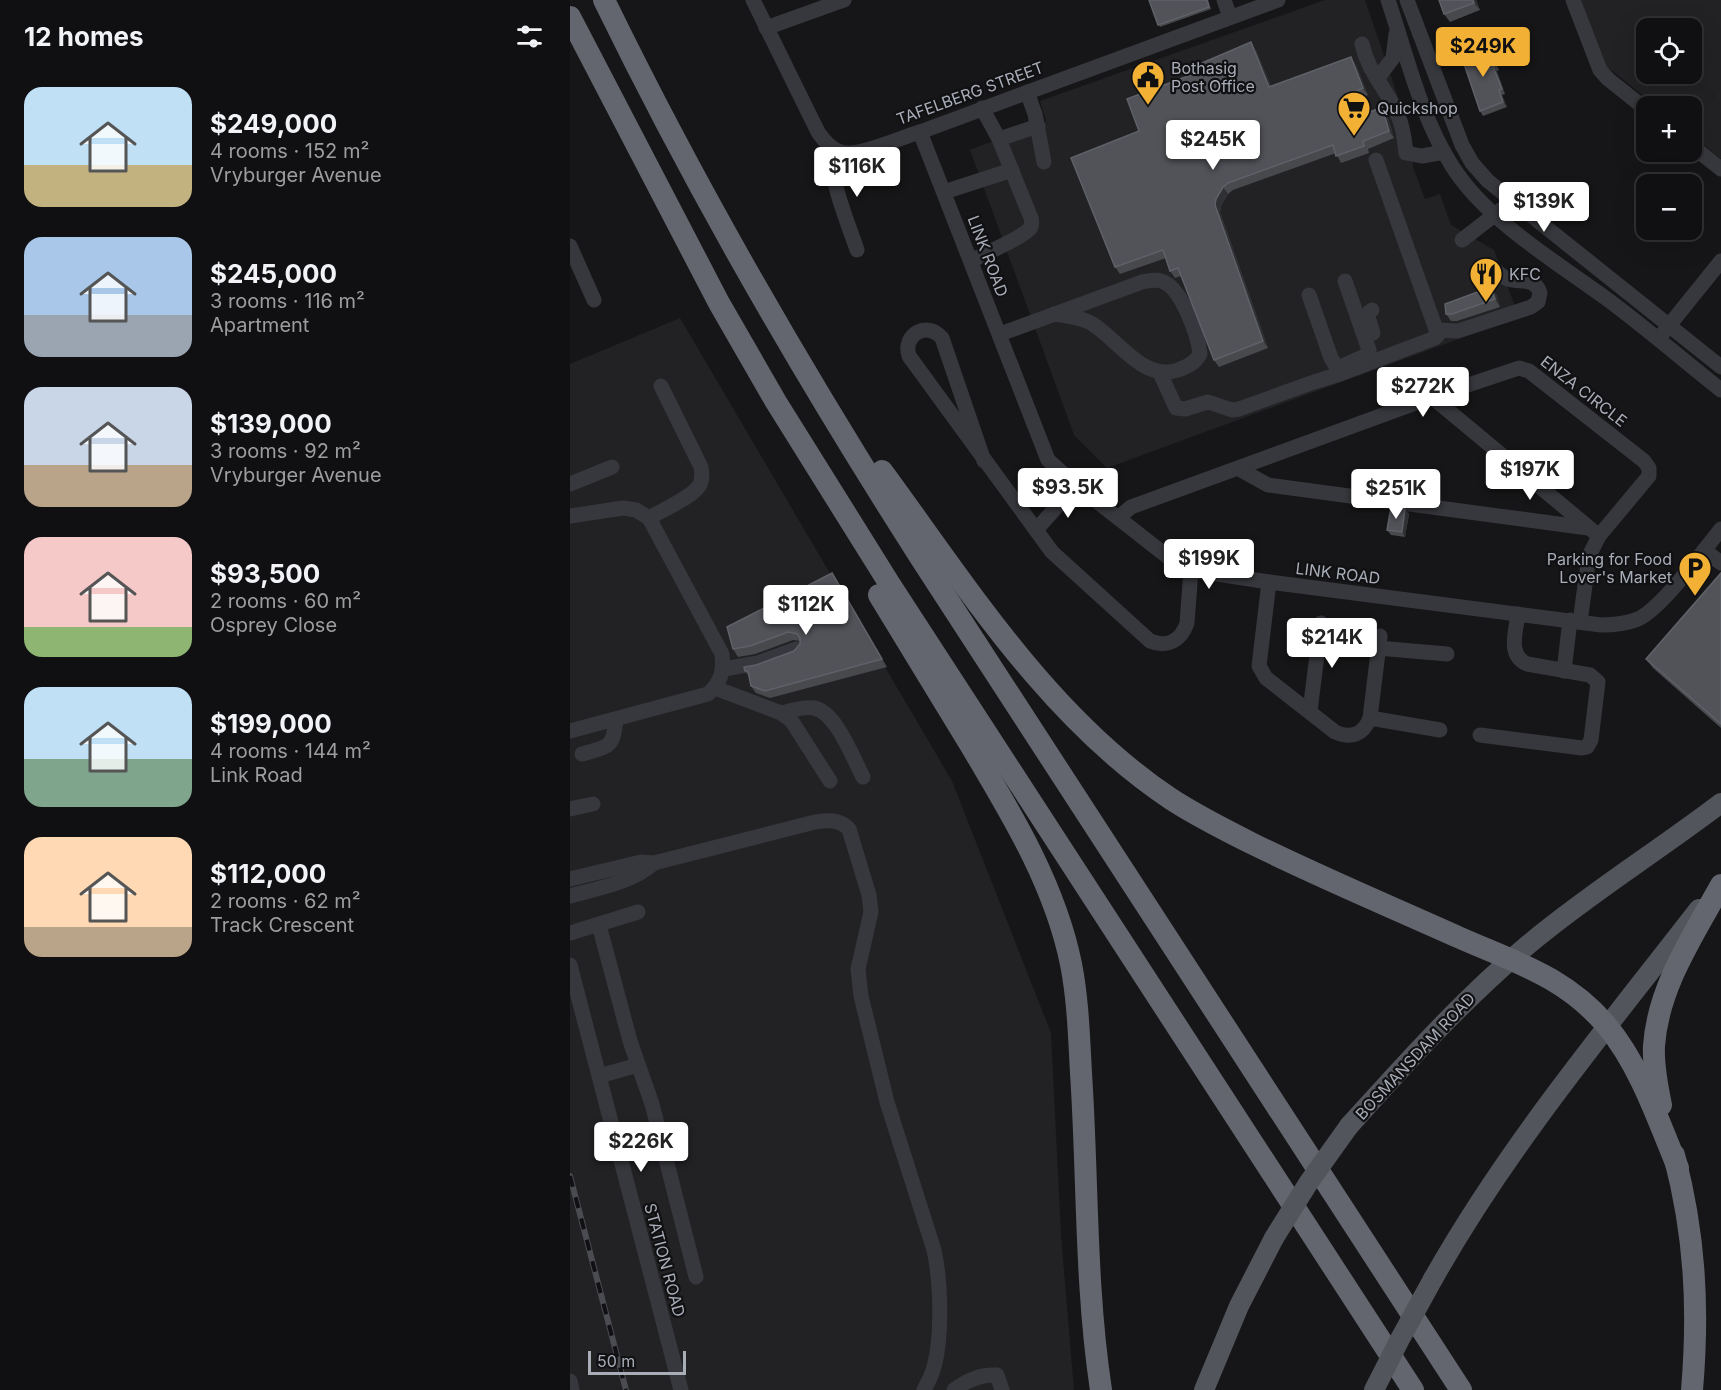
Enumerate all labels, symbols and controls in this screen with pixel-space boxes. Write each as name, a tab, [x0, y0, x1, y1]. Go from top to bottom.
map controls	[1636, 18, 1702, 240]
button: locate	[1636, 18, 1702, 84]
icon: filters	[513, 20, 546, 53]
text: 12 homes	[24, 21, 144, 52]
pin: $249K	[1441, 27, 1525, 78]
text: $249K	[1450, 34, 1516, 58]
street label: TAFELBERG STREET	[894, 57, 1046, 129]
place label: Bothasig Post Office	[1171, 58, 1255, 96]
public building icon: Bothasig Post Office	[1130, 59, 1166, 106]
supermarket icon: Quickshop	[1336, 90, 1372, 137]
button: +	[1636, 96, 1702, 162]
place label: Quickshop	[1377, 98, 1458, 118]
text: $249,000	[210, 108, 337, 139]
icon: home	[72, 111, 144, 183]
pin: $245K	[1171, 120, 1255, 171]
text: $245K	[1180, 127, 1246, 151]
text: 4 rooms · 152 m²	[210, 139, 369, 163]
pin: $116K	[815, 147, 899, 198]
text: $116K	[828, 154, 886, 178]
text: Vryburger Avenue	[210, 163, 382, 187]
button: −	[1636, 174, 1702, 240]
pin: $139K	[1502, 182, 1586, 233]
text: $139K	[1513, 189, 1575, 213]
street label: LINK ROAD	[963, 213, 1013, 299]
restaurant icon: KFC	[1468, 256, 1504, 303]
text: $245,000	[210, 258, 337, 289]
icon: home	[72, 261, 144, 333]
place label: KFC	[1509, 264, 1541, 284]
text: 3 rooms · 116 m²	[210, 289, 365, 313]
text: Apartment	[210, 313, 309, 337]
street label: ENZA CIRCLE	[1537, 351, 1631, 431]
pin: $272K	[1381, 367, 1465, 418]
text: $272K	[1391, 374, 1455, 398]
text: $139,000	[210, 408, 332, 439]
icon: home	[72, 411, 144, 483]
text: 3 rooms · 92 m²	[210, 439, 361, 463]
pin: $197K	[1488, 450, 1572, 501]
text: $197K	[1500, 457, 1560, 481]
text: Vryburger Avenue	[210, 463, 382, 487]
pin: $93.5K	[1019, 468, 1117, 519]
pin: $251K	[1354, 469, 1438, 520]
text: $93.5K	[1032, 475, 1104, 499]
text: $251K	[1365, 476, 1427, 500]
pin: $199K	[1167, 539, 1251, 590]
text: $199K	[1178, 546, 1240, 570]
place label: Parking for Food Lover's Market	[1547, 549, 1672, 587]
parking icon: Parking for Food Lover's Market	[1677, 550, 1713, 597]
text: $93,500	[210, 558, 320, 589]
street label: LINK ROAD	[1294, 558, 1382, 588]
icon: home	[72, 561, 144, 633]
pin: $112K	[764, 585, 848, 636]
text: 2 rooms · 60 m²	[210, 589, 361, 613]
text: $112K	[777, 592, 835, 616]
text: Osprey Close	[210, 613, 337, 637]
pin: $214K	[1290, 618, 1374, 669]
text: $214K	[1301, 625, 1363, 649]
text: $199,000	[210, 708, 332, 739]
icon: home	[72, 711, 144, 783]
text: 4 rooms · 144 m²	[210, 739, 371, 763]
text: Link Road	[210, 763, 303, 787]
text: $112,000	[210, 858, 326, 889]
icon: home	[72, 861, 144, 933]
text: 2 rooms · 62 m²	[210, 889, 361, 913]
text: Track Crescent	[210, 913, 354, 937]
street label: BOSMANSDAM ROAD	[1351, 988, 1479, 1124]
pin: $226K	[599, 1122, 683, 1173]
text: $226K	[608, 1129, 674, 1153]
street label: STATION ROAD	[640, 1201, 690, 1319]
scale bar	[588, 1348, 686, 1376]
text: 50 m	[597, 1351, 635, 1371]

